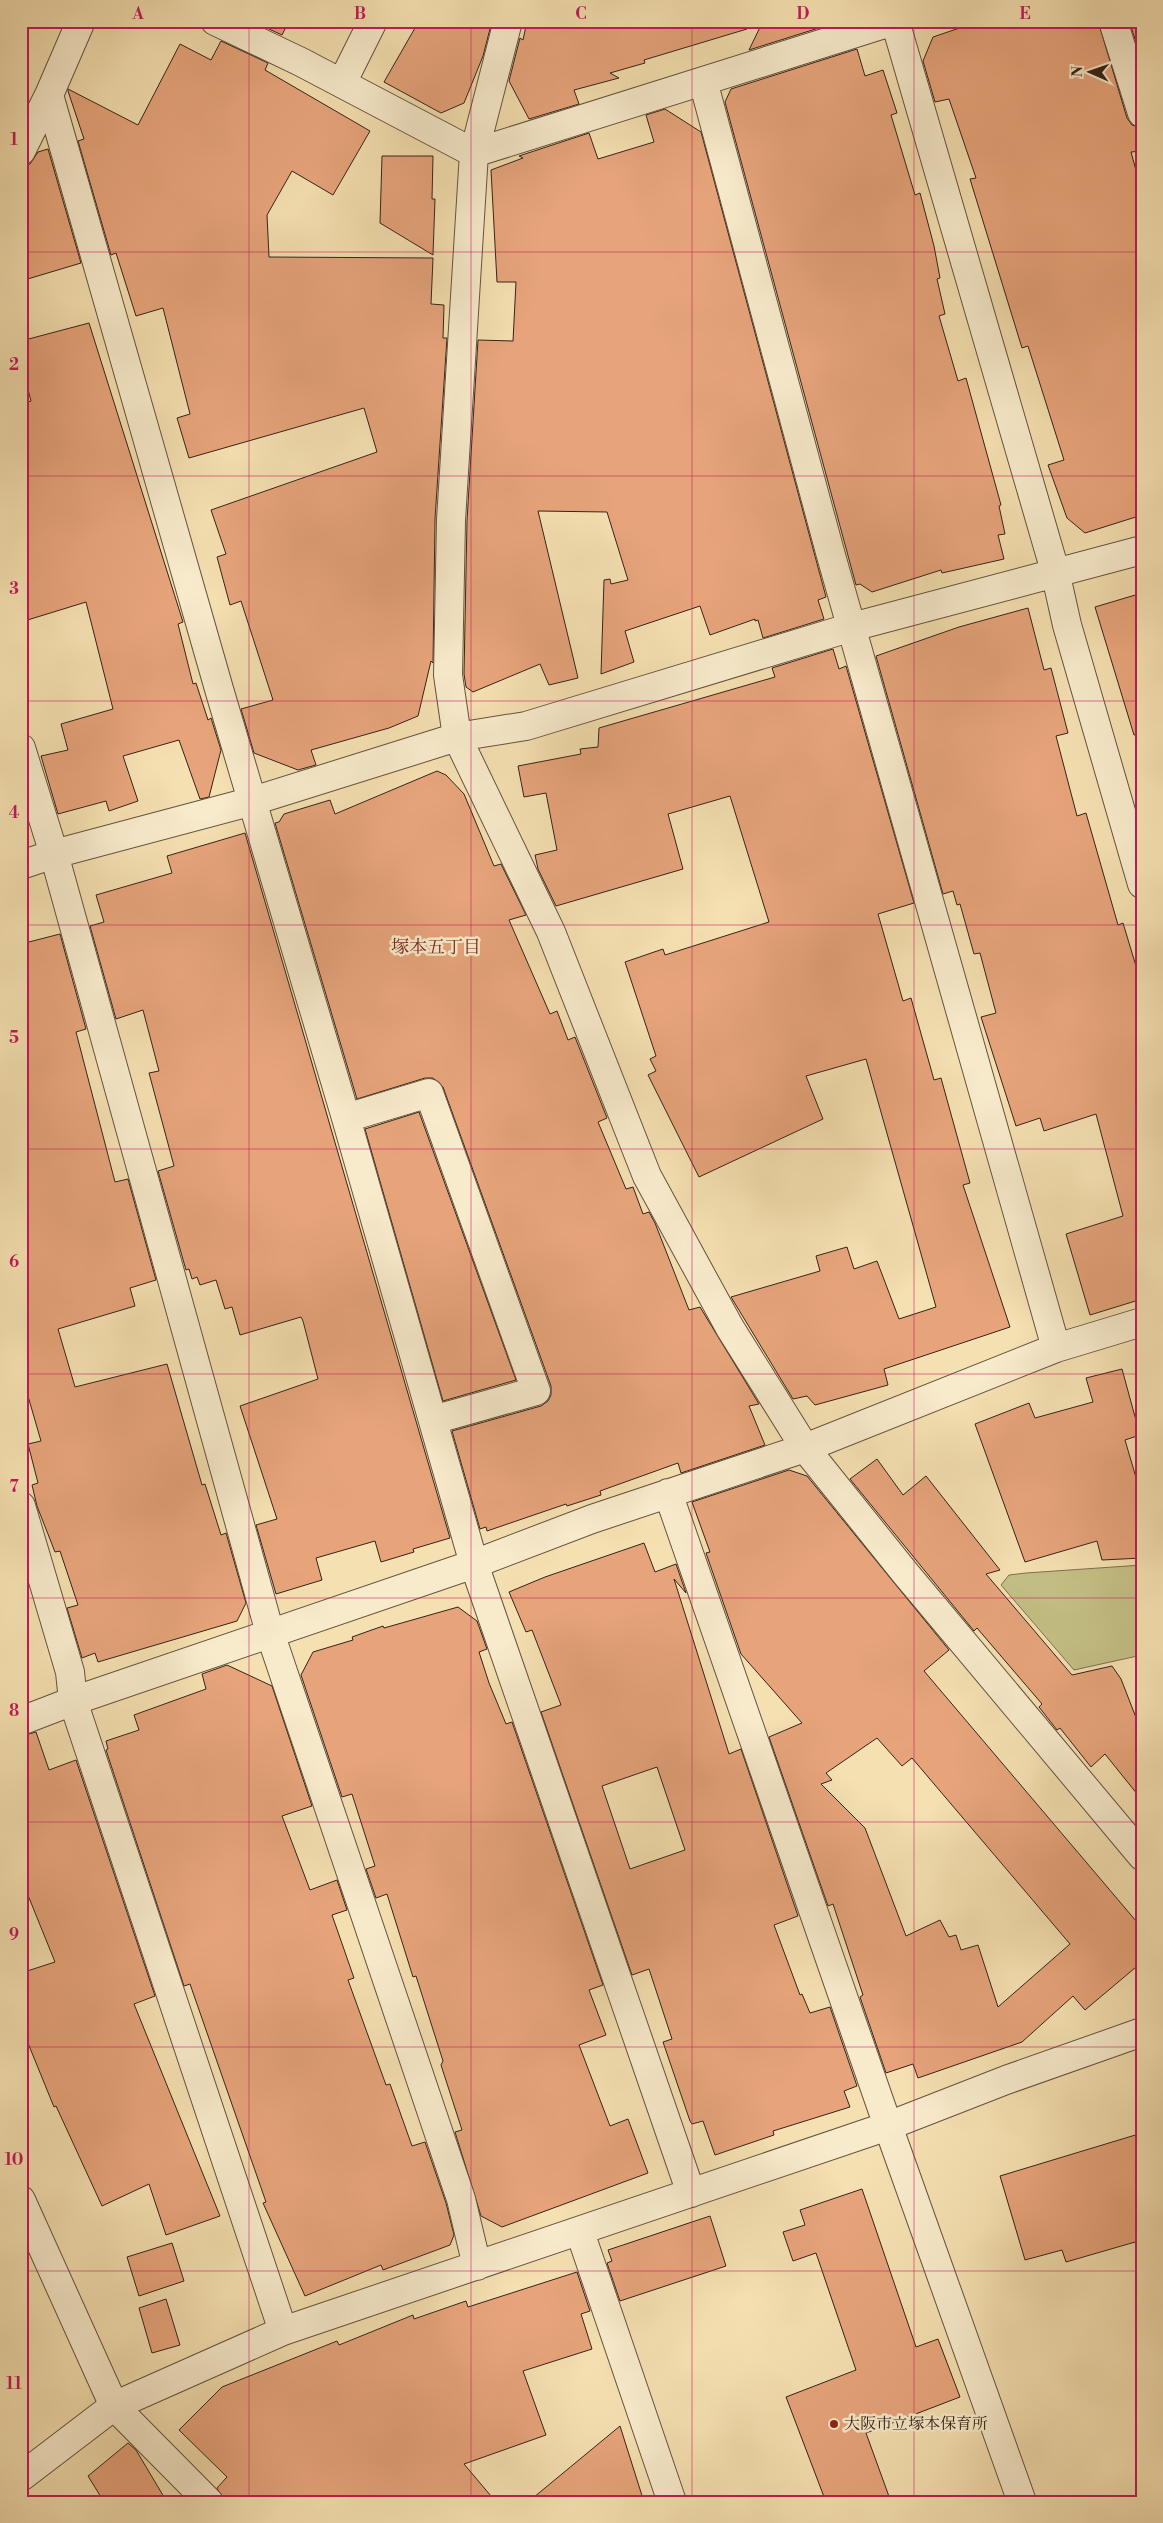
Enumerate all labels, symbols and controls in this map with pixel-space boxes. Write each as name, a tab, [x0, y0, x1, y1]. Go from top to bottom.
text: A	[131, 4, 144, 24]
text: B	[354, 4, 366, 24]
text: C	[575, 4, 587, 24]
text: D	[797, 4, 810, 24]
text: E	[1019, 4, 1031, 24]
north arrow	[1066, 48, 1116, 98]
text: N	[1069, 66, 1087, 77]
text: 1	[10, 130, 18, 150]
text: 2	[9, 355, 19, 375]
text: 3	[9, 579, 19, 599]
text: 4	[9, 803, 20, 823]
district label: 塚本五丁目	[391, 936, 481, 959]
text: 5	[9, 1028, 19, 1048]
text: 6	[9, 1252, 19, 1272]
text: 7	[9, 1477, 19, 1497]
text: 8	[9, 1701, 19, 1721]
text: 9	[9, 1925, 19, 1945]
text: 10	[5, 2150, 23, 2170]
text: 11	[6, 2374, 22, 2394]
place label: 大阪市立塚本保育所	[844, 2414, 988, 2434]
marker: 大阪市立塚本保育所	[828, 2418, 840, 2430]

